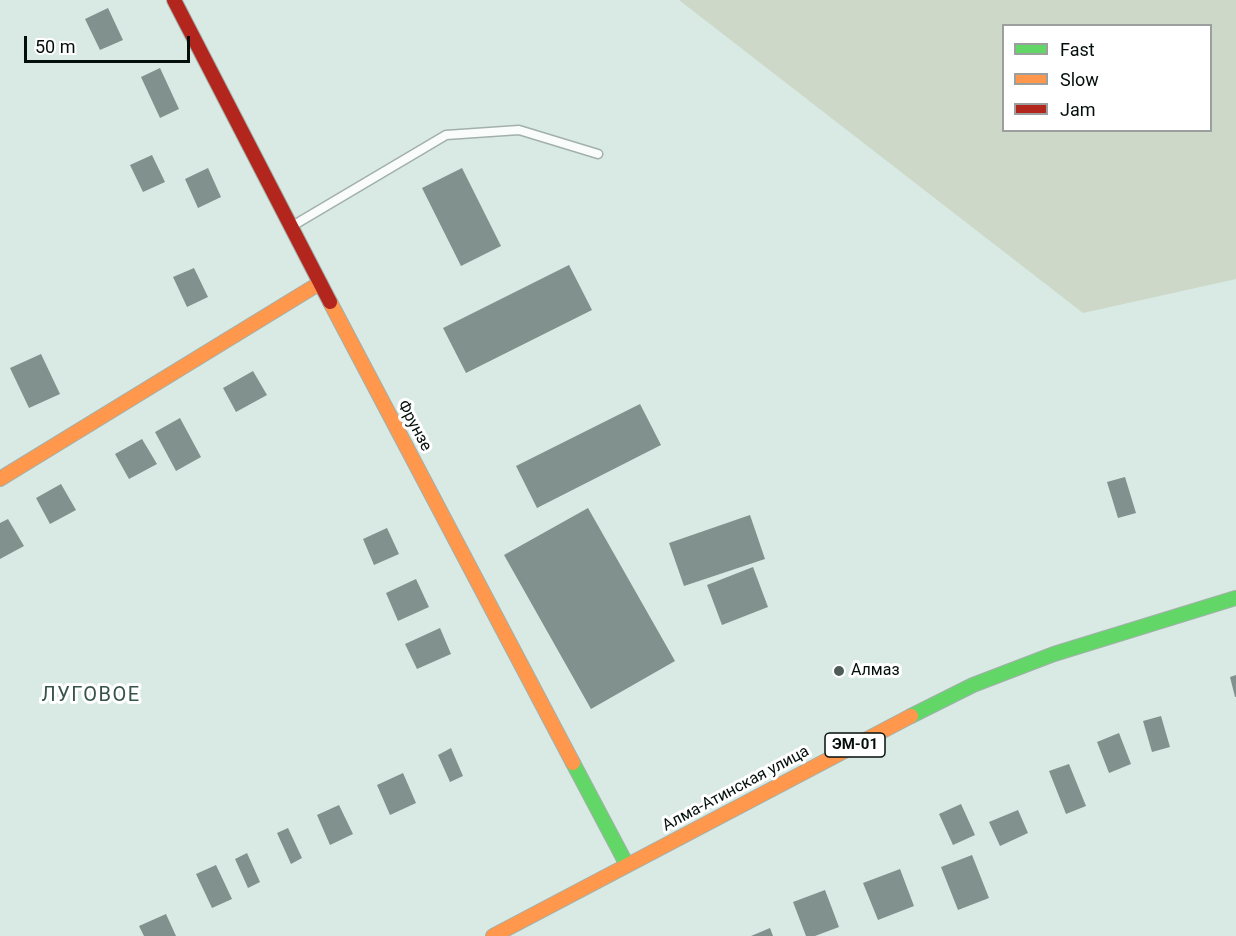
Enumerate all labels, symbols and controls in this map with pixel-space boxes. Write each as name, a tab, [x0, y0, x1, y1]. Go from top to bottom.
scale bar	[27, 24, 194, 62]
legend	[1002, 24, 1212, 132]
text: 50 m	[35, 36, 75, 57]
text: Fast	[1060, 39, 1095, 60]
text: Slow	[1060, 69, 1099, 90]
text: Jam	[1060, 99, 1096, 120]
street label: Фрунзе	[393, 397, 435, 455]
place label: Алмаз	[851, 661, 900, 681]
marker: Алмаз	[832, 664, 846, 678]
district label: ЛУГОВОЕ	[41, 684, 141, 708]
road number: ЭМ-01	[825, 733, 885, 757]
street label: Алма-Атинская улица	[659, 742, 813, 836]

